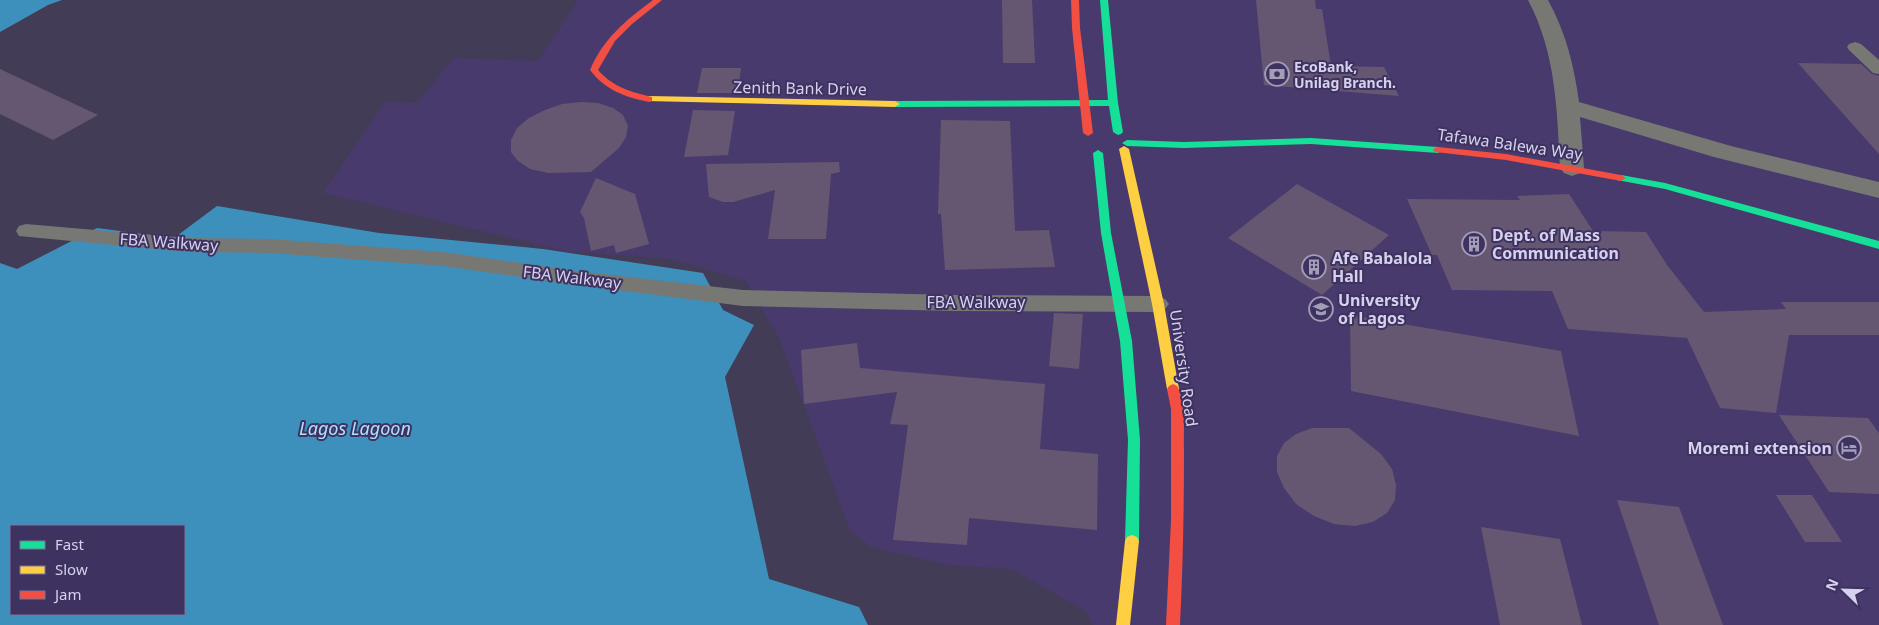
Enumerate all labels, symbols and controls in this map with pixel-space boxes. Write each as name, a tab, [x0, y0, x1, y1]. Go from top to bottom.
place label: EcoBank, Unilag Branch.	[1294, 57, 1396, 92]
bank icon: EcoBank, Unilag Branch.	[1264, 61, 1290, 87]
street label: Zenith Bank Drive	[733, 76, 867, 100]
street label: Tafawa Balewa Way	[1436, 123, 1585, 165]
place label: Dept. of Mass Communication	[1492, 224, 1619, 264]
street label: FBA Walkway	[119, 228, 220, 256]
building icon: Dept. of Mass Communication	[1461, 231, 1487, 257]
place label: Afe Babalola Hall	[1332, 247, 1432, 287]
building icon: Afe Babalola Hall	[1301, 254, 1327, 280]
street label: FBA Walkway	[522, 260, 623, 294]
place label: University of Lagos	[1338, 289, 1421, 329]
street label: FBA Walkway	[926, 291, 1026, 313]
school or university icon: University of Lagos	[1308, 296, 1334, 322]
street label: University Road	[1165, 308, 1203, 428]
water label: Lagos Lagoon	[299, 416, 411, 440]
hotel icon: Moremi extension	[1836, 435, 1862, 461]
place label: Moremi extension	[1687, 437, 1832, 459]
legend	[10, 525, 185, 615]
text: Fast	[55, 534, 84, 554]
text: Slow	[55, 559, 88, 579]
north arrow	[1819, 565, 1869, 615]
text: N	[1821, 576, 1843, 594]
text: Jam	[53, 584, 82, 604]

